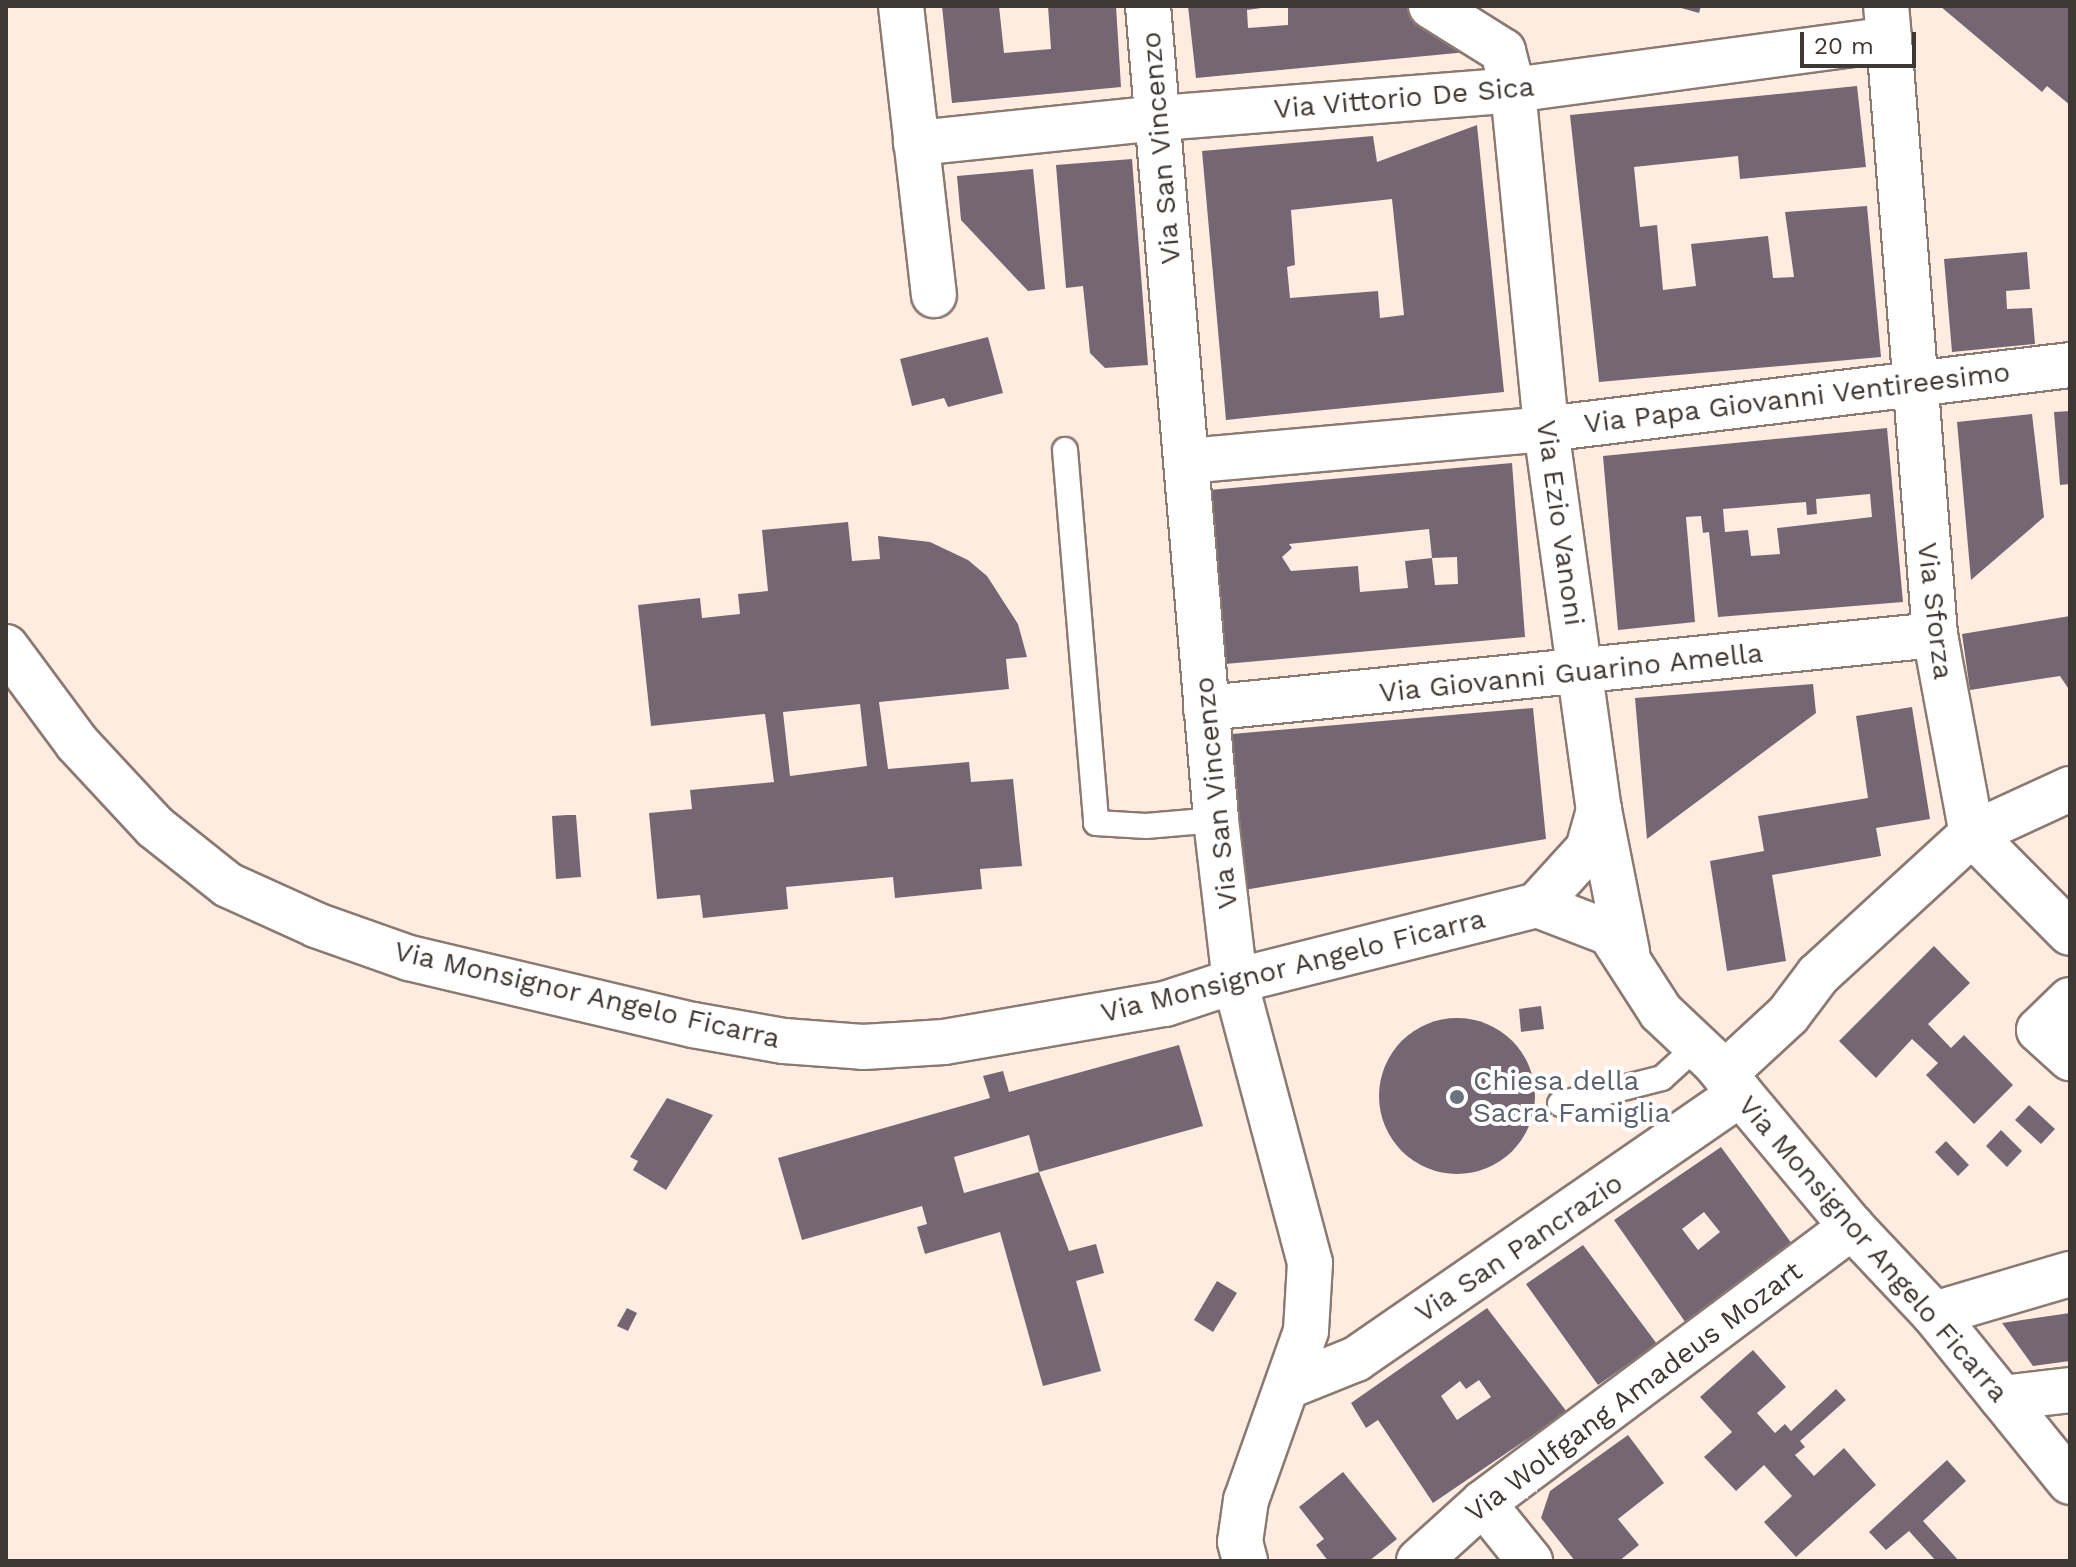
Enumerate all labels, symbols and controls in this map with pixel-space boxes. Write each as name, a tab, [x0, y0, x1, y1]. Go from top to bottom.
scale bar	[1804, 16, 1920, 66]
street label: Via San Vincenzo	[1134, 29, 1188, 267]
text: 20 m	[1814, 32, 1874, 60]
street label: Via Vittorio De Sica	[1272, 70, 1536, 126]
street label: Via Papa Giovanni Ventireesimo	[1581, 355, 2013, 441]
street label: Via Ezio Vanoni	[1529, 417, 1591, 629]
street label: Via Sforza	[1910, 540, 1960, 682]
street label: Via Giovanni Guarino Amella	[1377, 636, 1765, 710]
street label: Via San Vincenzo	[1187, 674, 1245, 912]
street label: Via Monsignor Angelo Ficarra	[1096, 902, 1490, 1030]
street label: Via Monsignor Angelo Ficarra	[390, 934, 784, 1056]
place label: Chiesa della Sacra Famiglia	[1473, 1064, 1671, 1130]
marker: Chiesa della Sacra Famiglia	[1448, 1088, 1466, 1106]
street label: Via Monsignor Angelo Ficarra	[1730, 1088, 2016, 1410]
street label: Via San Pancrazio	[1409, 1166, 1629, 1330]
street label: Via Wolfgang Amadeus Mozart	[1458, 1254, 1810, 1530]

